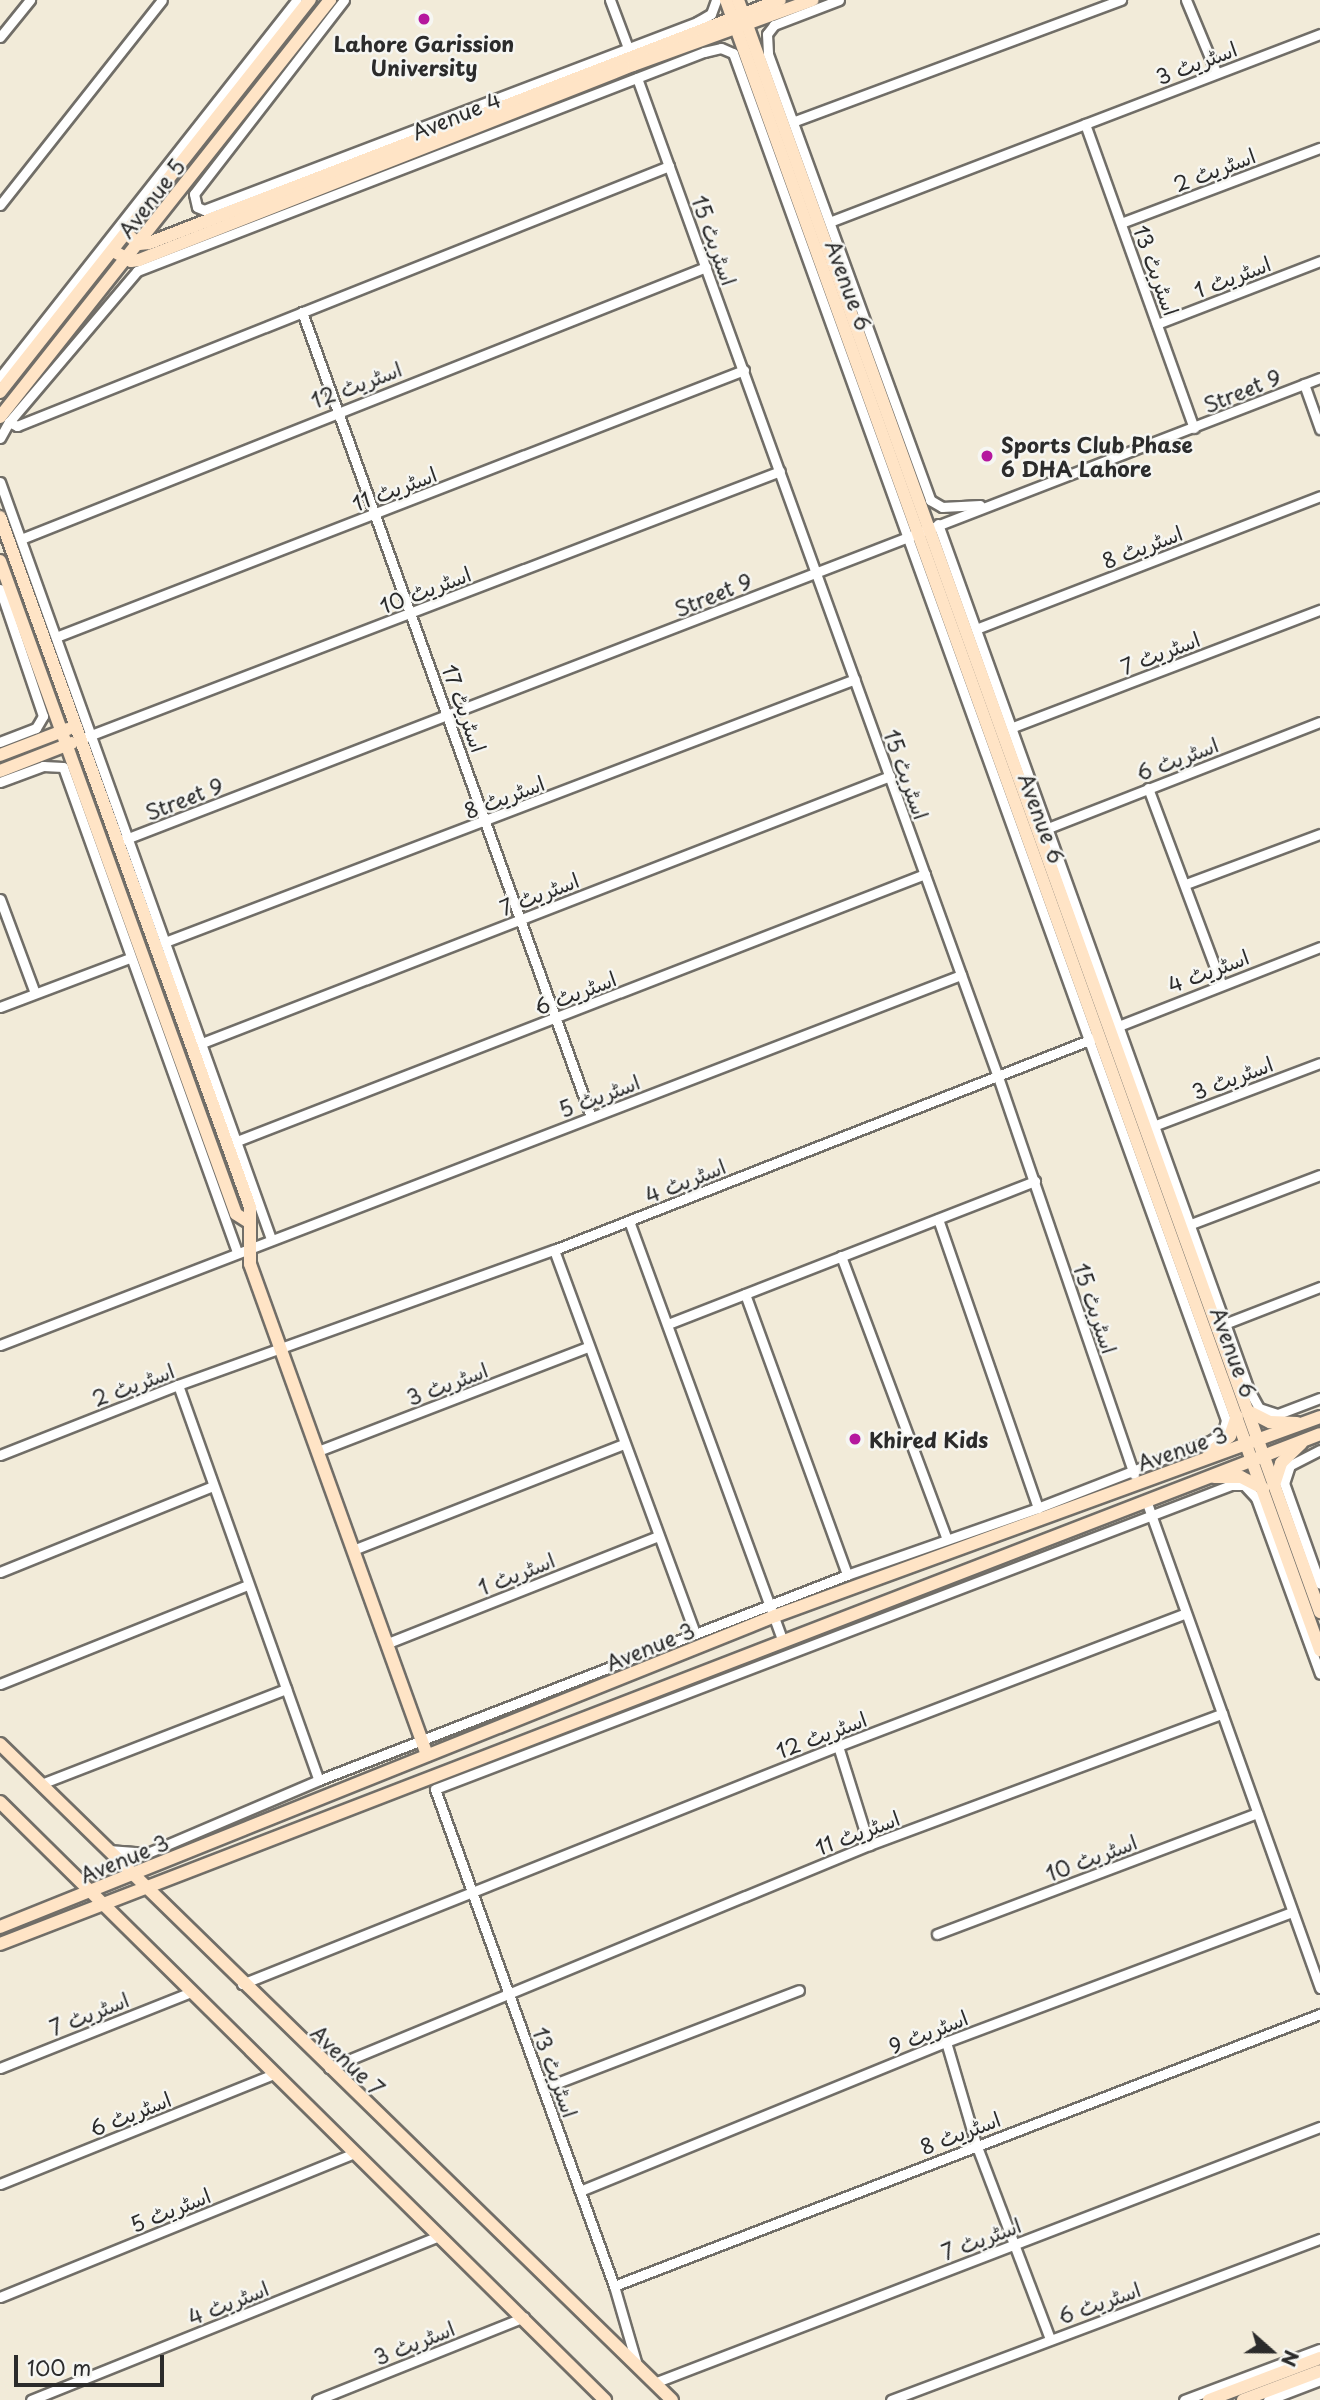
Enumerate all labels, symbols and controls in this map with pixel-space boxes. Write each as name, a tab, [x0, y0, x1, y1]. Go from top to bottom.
marker: Lahore Garission University	[416, 11, 432, 27]
place label: Lahore Garission University	[334, 30, 514, 80]
street label: اسٹریٹ 3	[1152, 35, 1240, 89]
street label: Avenue 4	[408, 86, 504, 144]
street label: اسٹریٹ 2	[1169, 142, 1259, 196]
street label: Avenue 5	[113, 154, 189, 242]
street label: اسٹریٹ 15	[687, 192, 743, 288]
street label: اسٹریٹ 13	[1129, 221, 1185, 319]
street label: Avenue 6	[821, 237, 877, 333]
street label: اسٹریٹ 1	[1190, 250, 1274, 302]
street label: اسٹریٹ 12	[307, 355, 405, 413]
street label: Street 9	[1199, 363, 1285, 417]
place label: Sports Club Phase 6 DHA Lahore	[1001, 431, 1193, 481]
marker: Sports Club Phase 6 DHA Lahore	[979, 448, 995, 464]
street label: اسٹریٹ 11	[348, 460, 440, 516]
street label: اسٹریٹ 8	[1098, 519, 1186, 573]
street label: اسٹریٹ 10	[376, 560, 474, 618]
street label: Street 9	[670, 567, 756, 621]
street label: اسٹریٹ 7	[1117, 625, 1203, 679]
street label: اسٹریٹ 17	[438, 661, 492, 755]
street label: اسٹریٹ 15	[879, 726, 935, 822]
street label: اسٹریٹ 6	[1133, 731, 1221, 785]
street label: اسٹریٹ 8	[460, 769, 548, 823]
street label: Avenue 6	[1014, 770, 1070, 866]
street label: Street 9	[141, 772, 227, 824]
street label: اسٹریٹ 7	[496, 866, 582, 920]
street label: اسٹریٹ 4	[1164, 943, 1252, 997]
street label: اسٹریٹ 6	[531, 965, 619, 1019]
street label: اسٹریٹ 3	[1188, 1050, 1276, 1104]
street label: اسٹریٹ 5	[555, 1068, 643, 1122]
street label: اسٹریٹ 4	[641, 1152, 729, 1208]
street label: اسٹریٹ 15	[1069, 1260, 1123, 1356]
street label: Avenue 6	[1206, 1304, 1262, 1400]
street label: اسٹریٹ 3	[403, 1356, 491, 1410]
street label: اسٹریٹ 2	[88, 1357, 178, 1411]
street label: Avenue 3	[1134, 1421, 1230, 1475]
place label: Khired Kids	[869, 1426, 990, 1452]
marker: Khired Kids	[847, 1431, 863, 1447]
street label: اسٹریٹ 1	[474, 1546, 558, 1600]
street label: Avenue 3	[602, 1617, 698, 1675]
street label: اسٹریٹ 12	[772, 1705, 870, 1763]
street label: اسٹریٹ 11	[811, 1804, 903, 1860]
street label: اسٹریٹ 10	[1042, 1828, 1140, 1886]
street label: Avenue 3	[76, 1829, 172, 1887]
street label: اسٹریٹ 7	[46, 1986, 132, 2040]
street label: اسٹریٹ 9	[885, 2004, 971, 2058]
street label: Avenue 7	[307, 2019, 389, 2101]
street label: اسٹریٹ 13	[528, 2023, 584, 2121]
street label: اسٹریٹ 6	[86, 2085, 174, 2141]
street label: اسٹریٹ 8	[916, 2105, 1004, 2159]
street label: اسٹریٹ 5	[126, 2182, 214, 2236]
street label: اسٹریٹ 7	[938, 2211, 1024, 2265]
street label: اسٹریٹ 4	[184, 2274, 272, 2330]
street label: اسٹریٹ 6	[1054, 2276, 1144, 2328]
street label: اسٹریٹ 3	[370, 2314, 458, 2370]
north arrow	[1236, 2316, 1306, 2386]
scale bar	[18, 2340, 168, 2384]
text: N	[1275, 2346, 1306, 2371]
text: 100 m	[27, 2351, 91, 2383]

